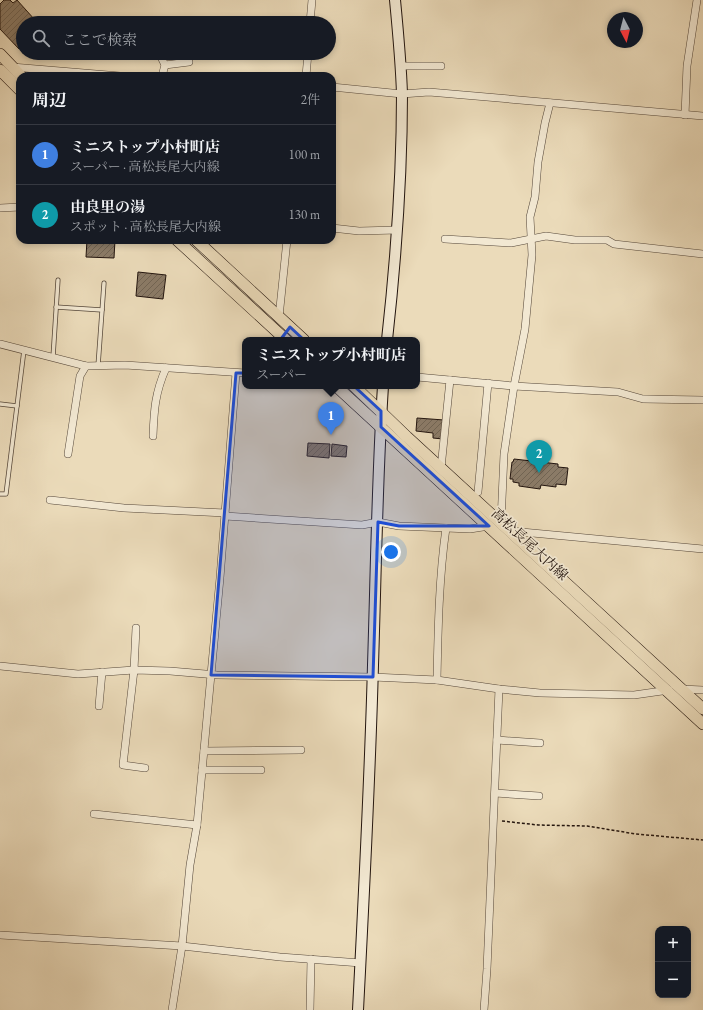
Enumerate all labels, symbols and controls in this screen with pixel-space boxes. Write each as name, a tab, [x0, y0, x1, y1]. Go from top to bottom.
north arrow	[607, 12, 643, 48]
search box	[16, 16, 336, 60]
icon: search	[30, 27, 52, 49]
text: ここで検索	[62, 30, 137, 49]
text: 周辺	[32, 89, 66, 111]
text: 2件	[301, 91, 320, 108]
text: ミニストップ小村町店	[70, 137, 220, 156]
text: 1	[42, 146, 48, 163]
text: 100 m	[289, 146, 320, 163]
text: スーパー · 高松長尾大内線	[70, 158, 220, 175]
text: 由良里の湯	[70, 197, 145, 216]
text: 2	[42, 206, 48, 223]
text: 130 m	[289, 206, 320, 223]
text: スポット · 高松長尾大内線	[70, 218, 221, 235]
popup	[242, 337, 420, 389]
text: ミニストップ小村町店	[256, 345, 406, 364]
text: スーパー	[256, 366, 307, 383]
pin: 1	[318, 402, 344, 435]
pin: 2	[526, 440, 552, 473]
street label: 高松長尾大内線	[488, 504, 572, 584]
your location	[381, 542, 401, 562]
map controls	[655, 926, 691, 998]
button: +	[655, 926, 691, 962]
button: −	[655, 962, 691, 998]

